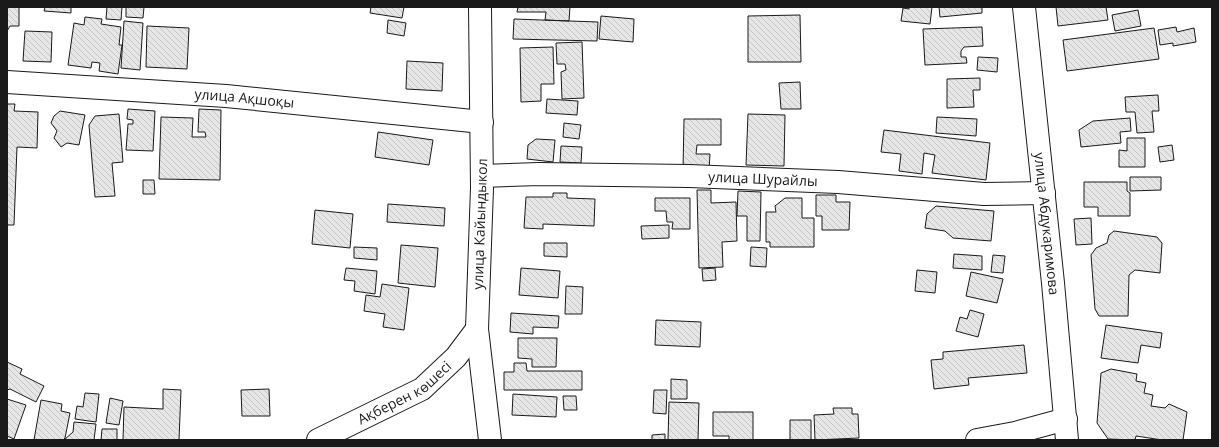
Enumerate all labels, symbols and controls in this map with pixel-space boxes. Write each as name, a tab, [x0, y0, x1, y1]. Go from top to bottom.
street label: улица Ақшоқы	[194, 84, 295, 112]
street label: улица Абдукаримова	[1030, 151, 1064, 296]
street label: улица Кайындыкол	[468, 158, 491, 290]
street label: улица Шурайлы	[708, 167, 818, 190]
street label: Ақберен көшесі	[354, 356, 455, 428]

